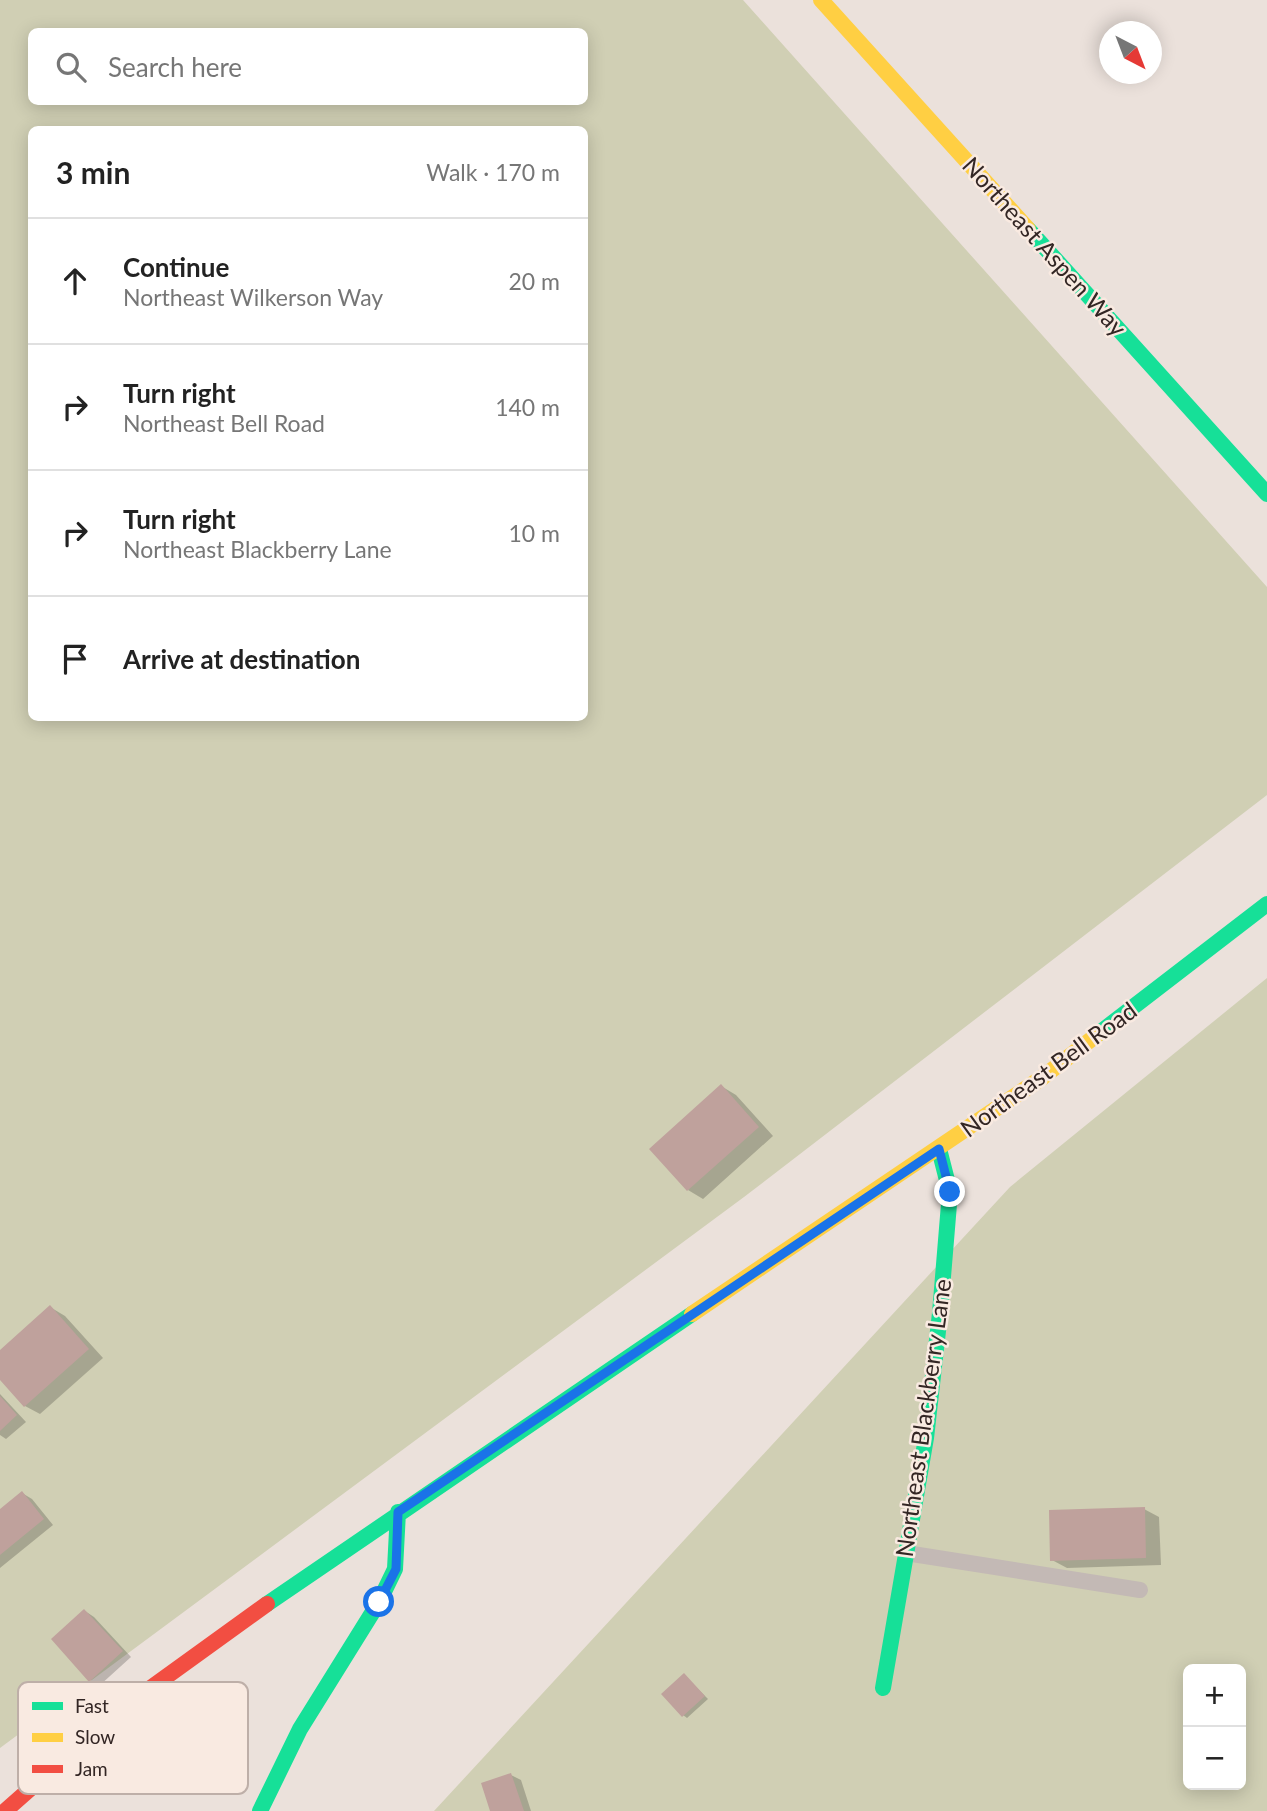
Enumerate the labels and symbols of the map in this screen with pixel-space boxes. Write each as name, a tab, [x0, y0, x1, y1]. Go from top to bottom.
north arrow	[1099, 21, 1162, 84]
street label: Northeast Aspen Way	[957, 151, 1133, 342]
street label: Northeast Bell Road	[954, 995, 1142, 1142]
route end	[934, 1176, 965, 1207]
street label: Northeast Blackberry Lane	[889, 1277, 956, 1559]
route start	[363, 1586, 394, 1617]
legend	[18, 1682, 248, 1794]
text: Fast	[75, 1694, 109, 1717]
text: Slow	[75, 1725, 115, 1748]
text: Jam	[75, 1757, 108, 1780]

